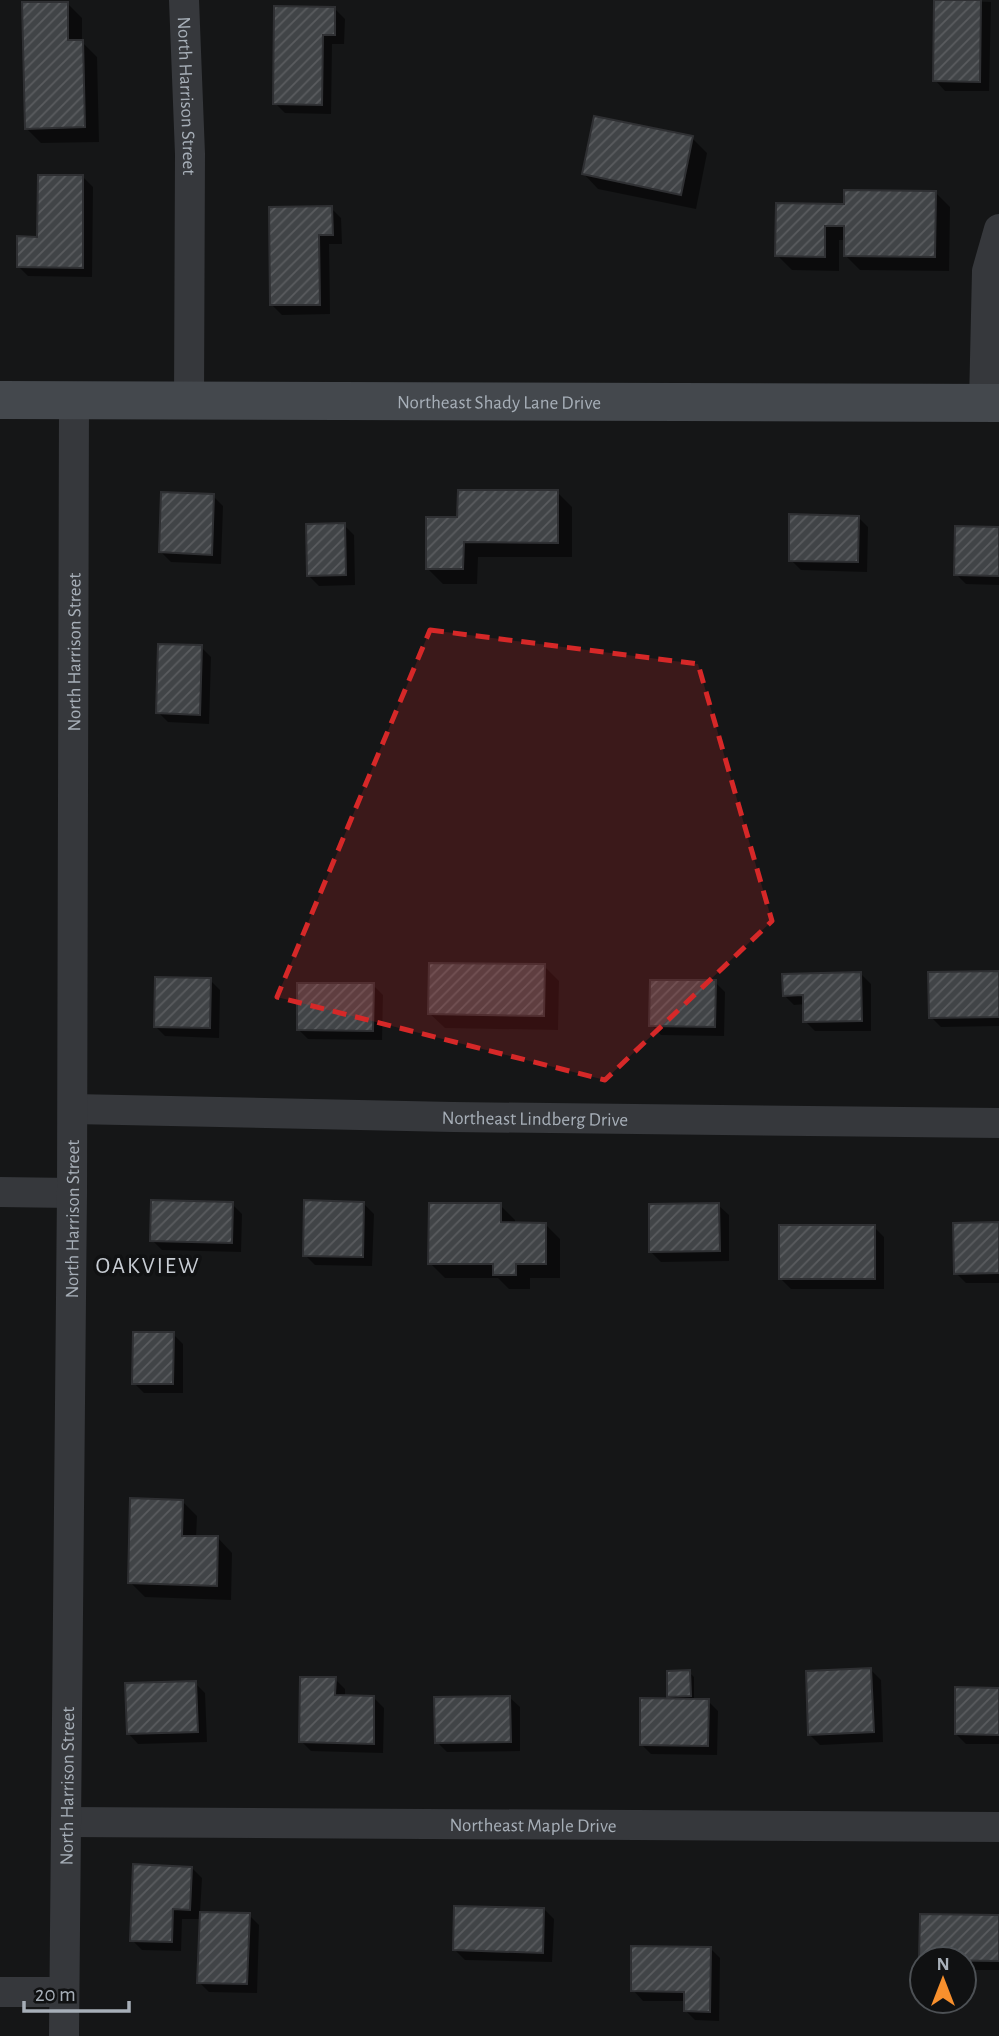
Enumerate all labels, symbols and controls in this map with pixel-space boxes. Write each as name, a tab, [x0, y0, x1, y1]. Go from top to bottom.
street label: North Harrison Street	[174, 16, 198, 175]
street label: Northeast Shady Lane Drive	[397, 393, 601, 413]
street label: North Harrison Street	[65, 573, 85, 732]
street label: Northeast Lindberg Drive	[441, 1109, 628, 1130]
street label: North Harrison Street	[63, 1140, 83, 1299]
district label: OAKVIEW	[96, 1255, 200, 1278]
street label: North Harrison Street	[58, 1706, 78, 1866]
street label: Northeast Maple Drive	[449, 1816, 617, 1836]
north arrow	[908, 1945, 978, 2015]
text: N	[936, 1955, 950, 1974]
scale bar	[24, 1969, 130, 2013]
text: 20 m	[35, 1984, 76, 2005]

